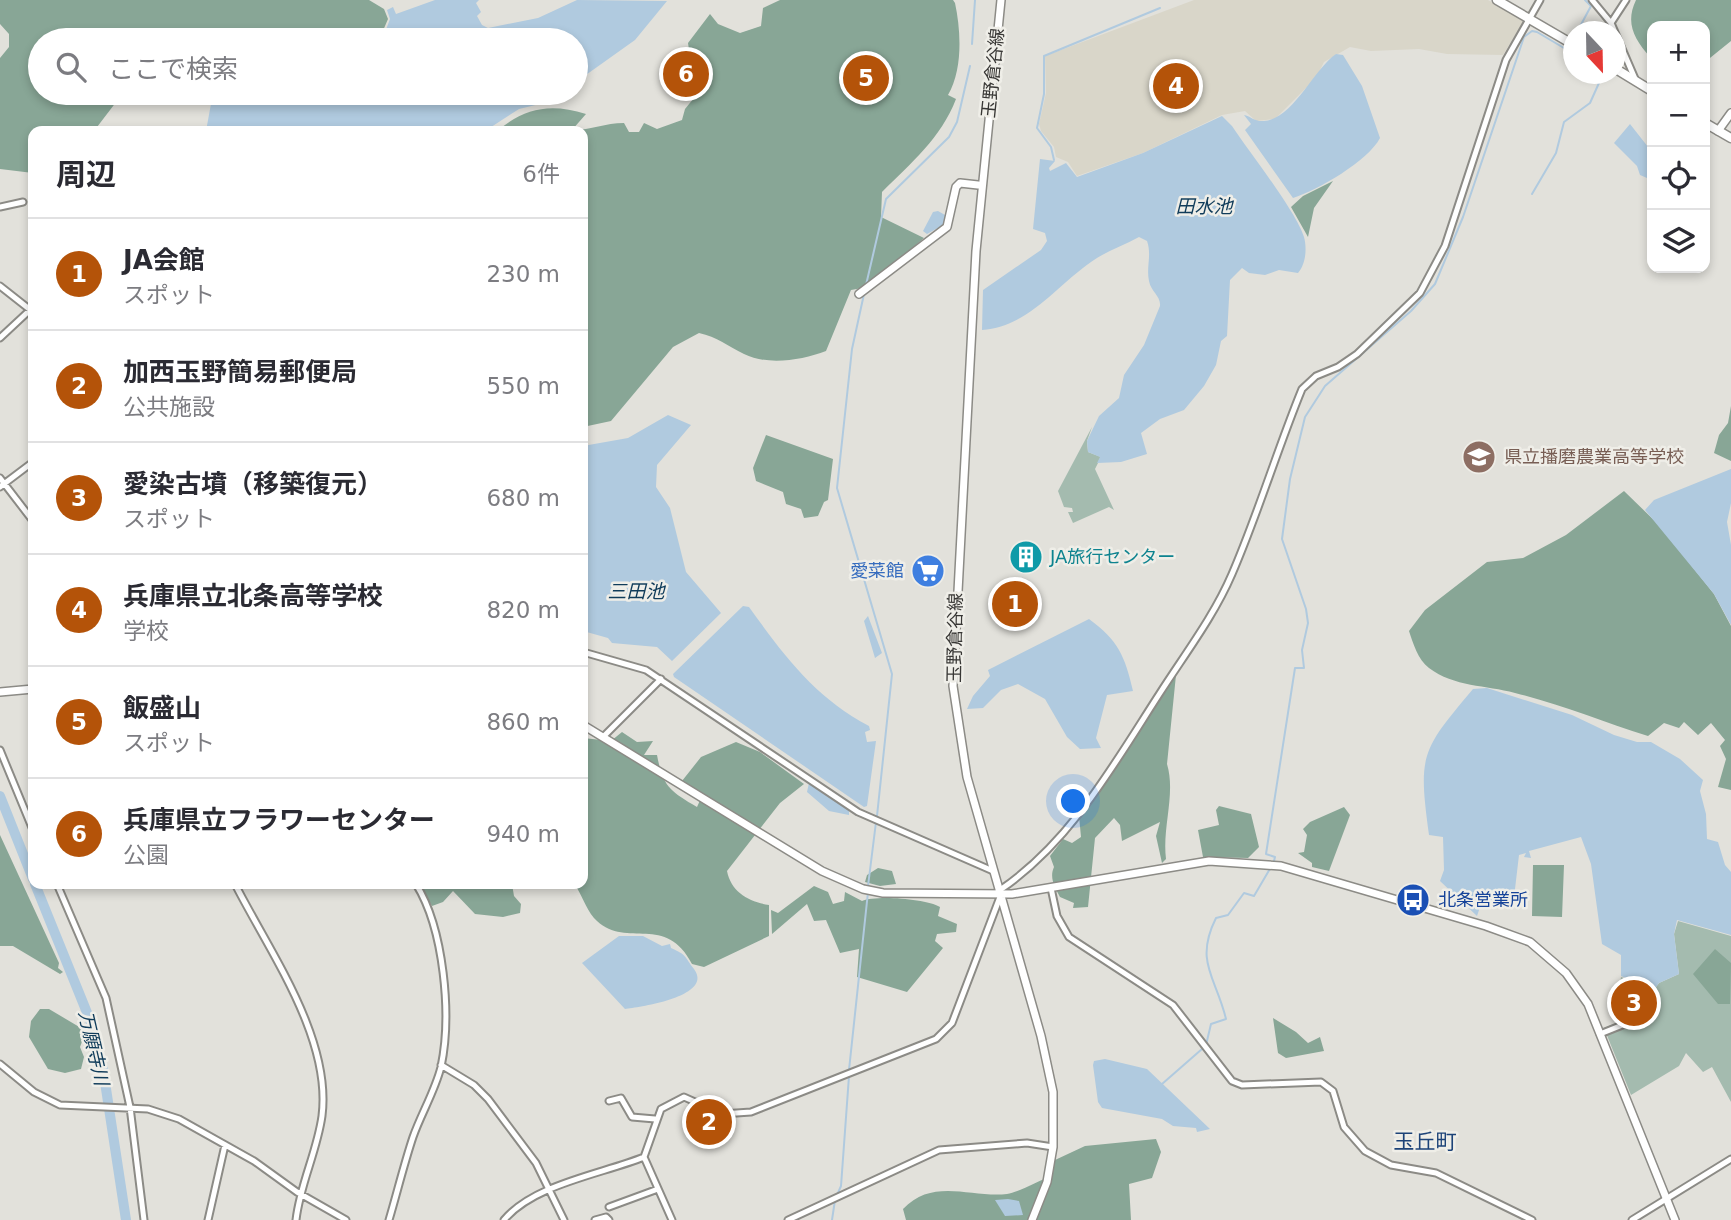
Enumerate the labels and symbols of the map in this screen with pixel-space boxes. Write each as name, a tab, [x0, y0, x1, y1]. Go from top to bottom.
north arrow	[1563, 21, 1626, 84]
street label: 玉野倉谷線	[977, 27, 1008, 119]
pin: 6	[663, 48, 709, 100]
pin: 5	[843, 52, 889, 104]
pin: 4	[1153, 60, 1199, 112]
water label: 田水池	[1175, 195, 1234, 217]
school or university icon: 県立播磨農業高等学校	[1460, 438, 1498, 476]
place label: 県立播磨農業高等学校	[1504, 446, 1684, 467]
building icon: JA旅行センター	[1007, 538, 1045, 576]
place label: JA旅行センター	[1049, 546, 1175, 567]
supermarket icon: 愛菜館	[909, 552, 947, 590]
place label: 愛菜館	[850, 560, 904, 581]
pin: 1	[992, 578, 1038, 630]
water label: 三田池	[607, 580, 666, 602]
street label: 玉野倉谷線	[943, 593, 966, 683]
your location	[1056, 784, 1090, 818]
bus stop icon: 北条営業所	[1394, 881, 1432, 919]
place label: 北条営業所	[1438, 889, 1528, 910]
pin: 3	[1611, 977, 1657, 1029]
water label: 万願寺川	[75, 1008, 114, 1089]
pin: 2	[686, 1096, 732, 1148]
district label: 玉丘町	[1394, 1130, 1457, 1154]

